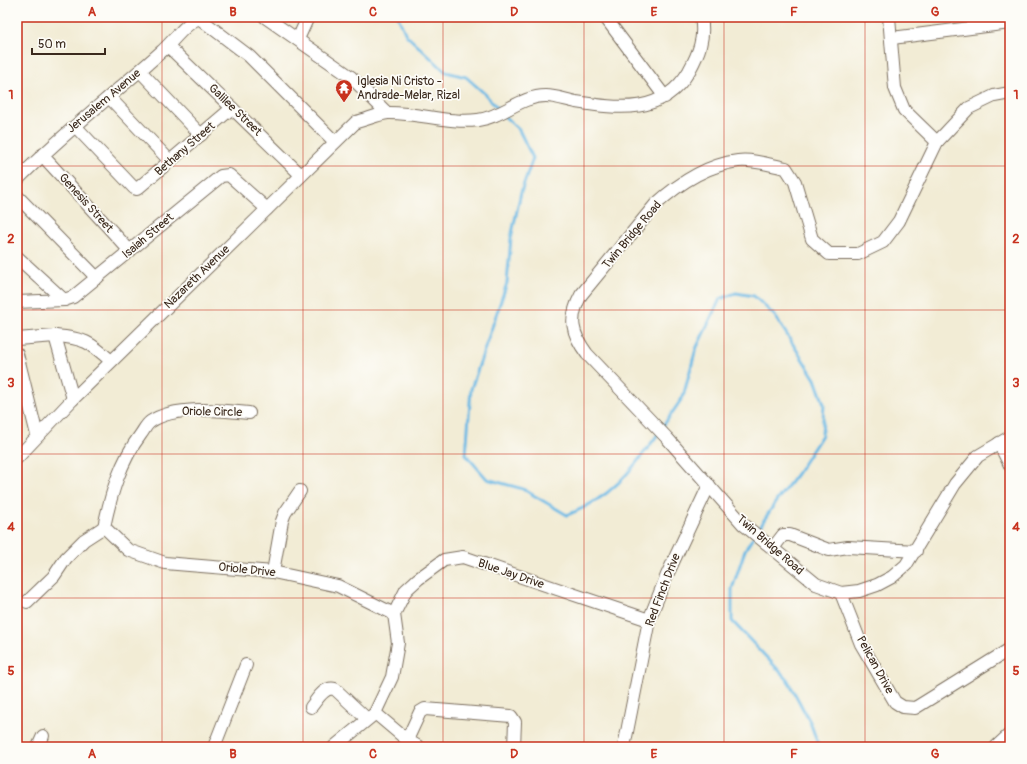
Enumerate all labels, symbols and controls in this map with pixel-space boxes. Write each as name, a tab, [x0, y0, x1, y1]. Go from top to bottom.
text: A	[88, 4, 97, 20]
text: B	[229, 4, 237, 20]
text: C	[369, 4, 377, 20]
text: D	[510, 4, 518, 20]
text: E	[651, 4, 658, 20]
text: F	[790, 4, 798, 20]
text: G	[931, 4, 940, 20]
scale bar	[32, 30, 105, 56]
text: 50 m	[38, 37, 66, 52]
street label: Jerusalem Avenue	[64, 66, 144, 136]
place label: Iglesia Ni Cristo - Andrade-Melar, Rizal	[357, 74, 460, 103]
temple icon: Iglesia Ni Cristo - Andrade-Melar, Rizal	[334, 78, 354, 103]
street label: Galilee Street	[205, 81, 265, 139]
text: 1	[8, 87, 14, 103]
text: 1	[1013, 87, 1019, 103]
street label: Bethany Street	[152, 119, 218, 179]
street label: Genesis Street	[56, 170, 117, 236]
street label: Twin Bridge Road	[599, 198, 665, 272]
street label: Isaiah Street	[119, 210, 177, 262]
text: 2	[7, 231, 15, 247]
text: 2	[1012, 231, 1020, 247]
street label: Nazareth Avenue	[161, 242, 233, 312]
text: 3	[7, 375, 15, 391]
text: 3	[1012, 375, 1020, 391]
street label: Oriole Circle	[182, 404, 242, 420]
street label: Twin Bridge Road	[733, 512, 807, 578]
text: 4	[7, 519, 15, 535]
text: 4	[1012, 519, 1020, 535]
street label: Red Finch Drive	[642, 551, 684, 629]
street label: Blue Jay Drive	[476, 556, 546, 592]
street label: Oriole Drive	[218, 560, 276, 580]
street label: Pelican Drive	[853, 633, 897, 697]
text: 5	[7, 663, 15, 679]
text: 5	[1012, 663, 1020, 679]
text: A	[88, 746, 97, 762]
text: B	[229, 746, 237, 762]
text: C	[369, 746, 377, 762]
text: D	[510, 746, 518, 762]
text: E	[651, 746, 658, 762]
text: F	[790, 746, 798, 762]
text: G	[931, 746, 940, 762]

